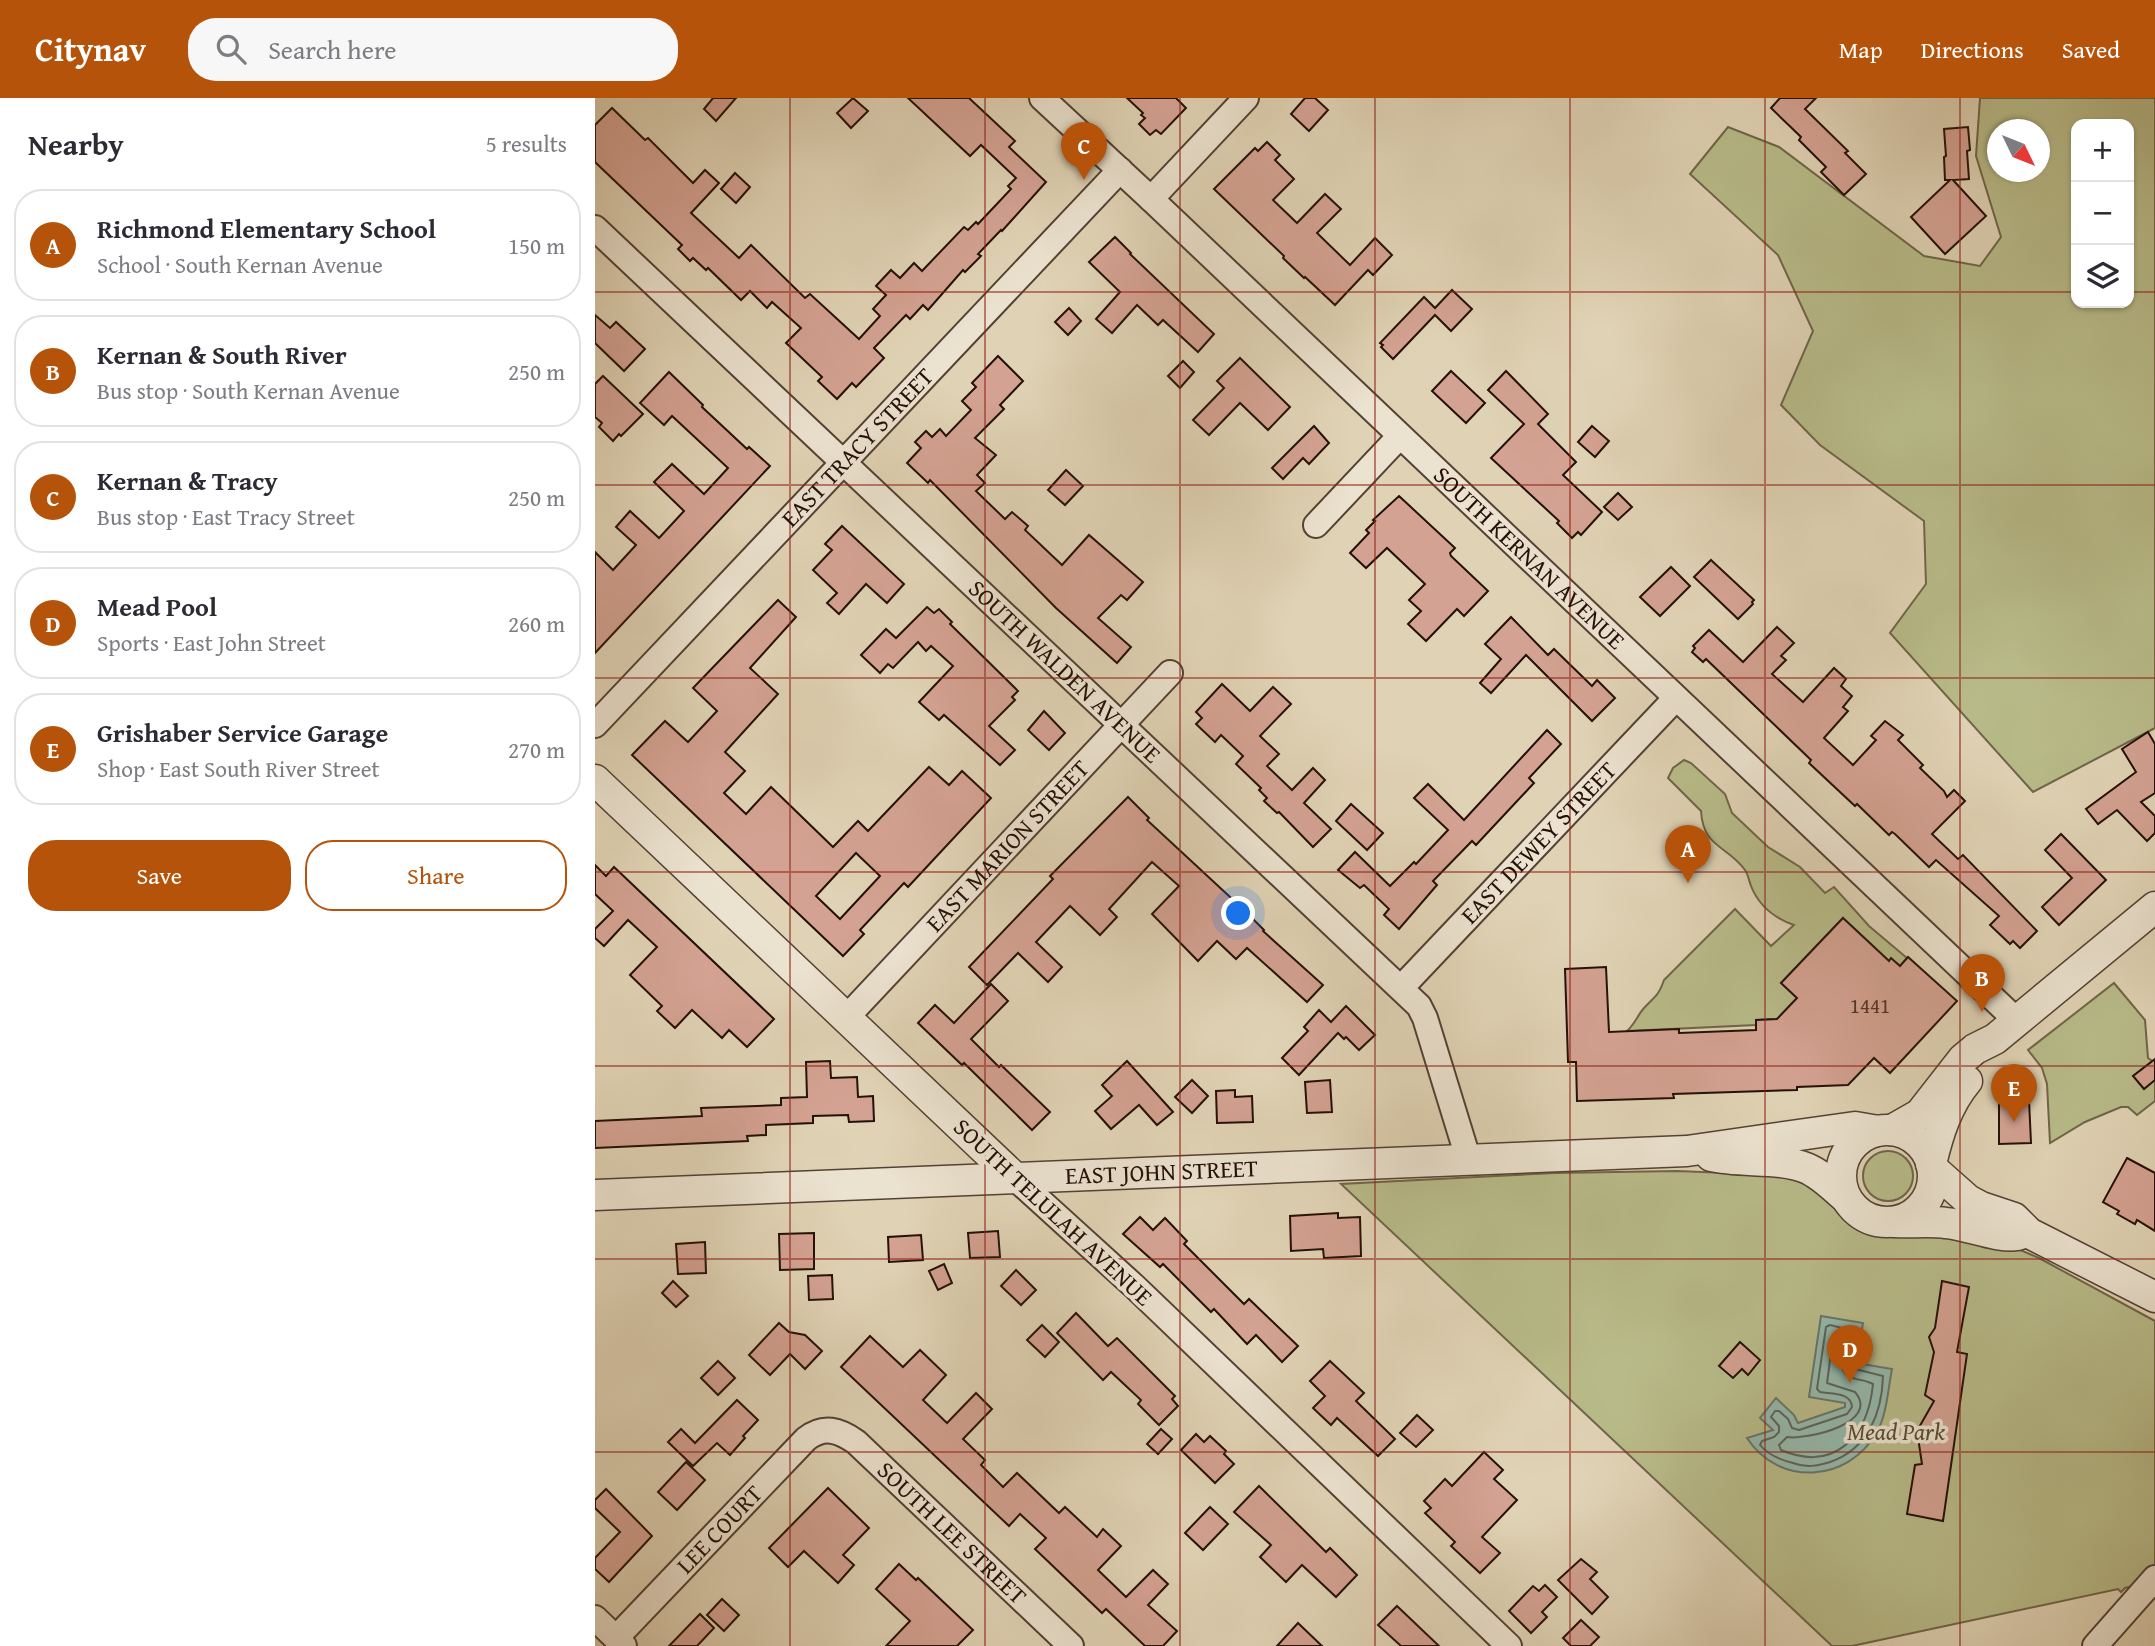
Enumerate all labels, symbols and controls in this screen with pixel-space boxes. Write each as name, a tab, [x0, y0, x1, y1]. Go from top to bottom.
search box	[188, 18, 678, 81]
text: Citynav	[35, 25, 146, 73]
icon: search	[212, 30, 250, 68]
text: Search here	[268, 30, 396, 69]
text: Map	[1839, 32, 1883, 67]
text: Directions	[1921, 32, 2024, 67]
text: Saved	[2062, 32, 2120, 67]
north arrow	[1987, 119, 2050, 182]
map controls	[2071, 119, 2134, 308]
button: +	[2071, 119, 2134, 182]
text: Nearby	[28, 122, 124, 166]
pin: C	[1061, 122, 1107, 180]
text: 5 results	[486, 127, 567, 160]
button: −	[2071, 182, 2134, 245]
text: Richmond Elementary School	[97, 209, 436, 248]
text: A	[46, 229, 60, 262]
text: 150 m	[508, 229, 565, 262]
button: layers	[2071, 245, 2134, 308]
text: School · South Kernan Avenue	[97, 248, 383, 281]
text: Kernan & South River	[97, 335, 347, 374]
text: B	[46, 355, 60, 388]
text: 250 m	[508, 355, 565, 388]
street label: EAST TRACY STREET	[773, 360, 941, 535]
text: Bus stop · South Kernan Avenue	[97, 374, 400, 407]
street label: SOUTH KERNAN AVENUE	[1426, 458, 1633, 657]
text: Kernan & Tracy	[97, 461, 278, 500]
text: C	[46, 481, 60, 514]
text: 250 m	[508, 481, 565, 514]
text: Bus stop · East Tracy Street	[97, 500, 355, 533]
street label: SOUTH WALDEN AVENUE	[961, 571, 1169, 771]
text: Mead Pool	[97, 587, 217, 626]
text: D	[46, 607, 60, 640]
text: 260 m	[508, 607, 565, 640]
text: Sports · East John Street	[97, 626, 326, 659]
text: Grishaber Service Garage	[97, 713, 388, 752]
text: E	[47, 733, 59, 766]
text: 270 m	[508, 733, 565, 766]
text: Shop · East South River Street	[97, 752, 380, 785]
street label: EAST MARION STREET	[917, 752, 1097, 940]
street label: EAST DEWEY STREET	[1452, 753, 1624, 932]
pin: A	[1665, 825, 1711, 883]
button: Save	[28, 840, 291, 911]
button: Share	[305, 840, 567, 911]
your location	[1221, 896, 1255, 930]
pin: B	[1959, 954, 2005, 1012]
house number: 1441	[1850, 990, 1890, 1021]
pin: E	[1991, 1064, 2037, 1122]
street label: SOUTH TELULAH AVENUE	[946, 1110, 1161, 1314]
street label: EAST JOHN STREET	[1064, 1150, 1259, 1193]
pin: D	[1827, 1325, 1873, 1383]
park label: Mead Park	[1847, 1414, 1945, 1449]
street label: SOUTH LEE STREET	[870, 1453, 1035, 1612]
street label: LEE COURT	[668, 1477, 770, 1582]

